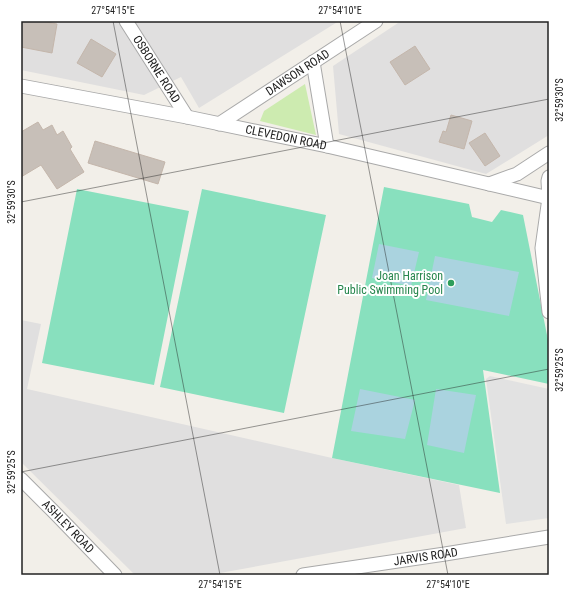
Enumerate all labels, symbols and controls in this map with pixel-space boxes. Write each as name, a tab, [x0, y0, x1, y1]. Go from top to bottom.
text: 27°54'15"E	[91, 5, 135, 16]
text: 27°54'10"E	[318, 5, 362, 16]
street label: OSBORNE ROAD	[130, 33, 183, 105]
street label: DAWSON ROAD	[263, 46, 332, 98]
text: 32°59'30"S	[554, 78, 565, 122]
street label: CLEVEDON ROAD	[244, 122, 328, 153]
text: 32°59'30"S	[6, 180, 17, 224]
place label: Joan Harrison Public Swimming Pool	[337, 269, 443, 297]
marker: Joan Harrison Public Swimming Pool	[446, 278, 456, 288]
text: 32°59'25"S	[554, 348, 565, 392]
text: 32°59'25"S	[6, 450, 17, 494]
street label: ASHLEY ROAD	[39, 497, 97, 556]
street label: JARVIS ROAD	[393, 545, 459, 569]
text: 27°54'15"E	[198, 579, 242, 590]
text: 27°54'10"E	[426, 579, 470, 590]

